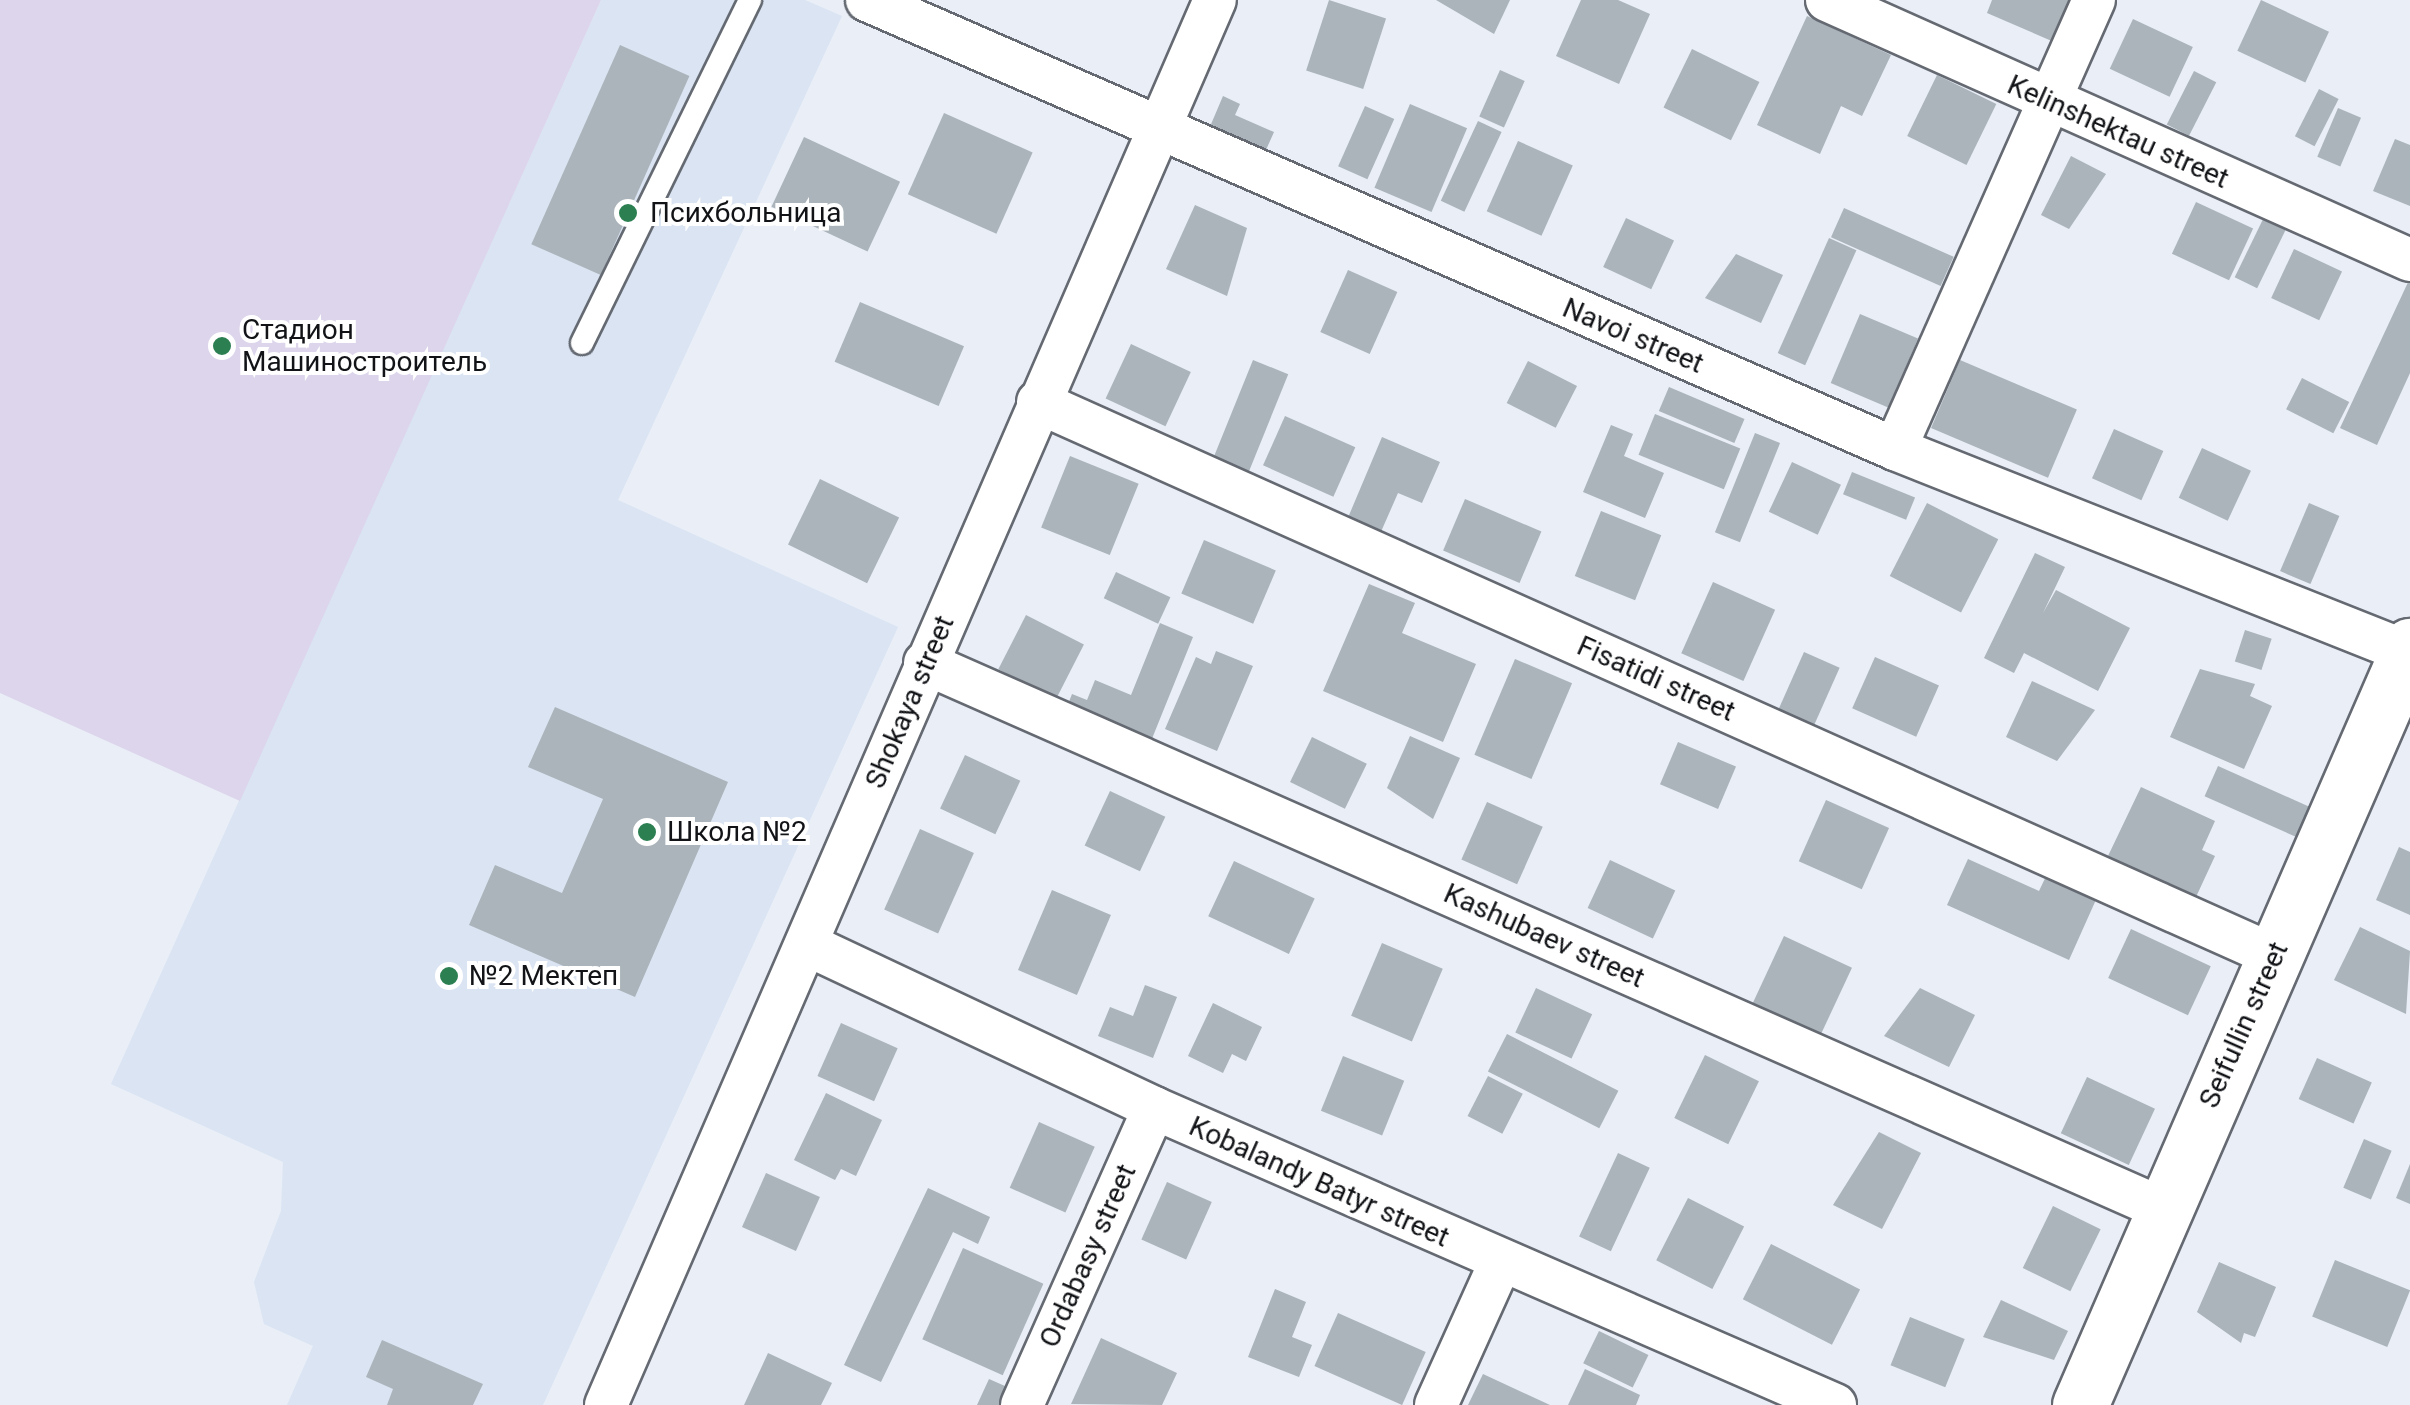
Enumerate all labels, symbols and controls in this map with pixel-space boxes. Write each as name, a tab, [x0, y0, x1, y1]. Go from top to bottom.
street label: Kelinshektau street	[2002, 68, 2234, 196]
place label: Психбольница	[650, 196, 841, 230]
marker: Психбольница	[615, 200, 641, 226]
street label: Navoi street	[1558, 291, 1708, 381]
place label: Стадион Машиностроитель	[242, 313, 487, 379]
marker: Стадион Машиностроитель	[211, 335, 233, 357]
street label: Shokaya street	[859, 611, 961, 793]
street label: Fisatidi street	[1572, 629, 1740, 729]
place label: Школа №2	[667, 815, 807, 849]
marker: Школа №2	[636, 821, 658, 843]
street label: Kashubaev street	[1439, 877, 1649, 995]
street label: Seifullin street	[2192, 937, 2296, 1113]
place label: №2 Мектеп	[469, 959, 618, 993]
marker: №2 Мектеп	[438, 965, 460, 987]
street label: Kobalandy Batyr street	[1184, 1110, 1454, 1254]
street label: Ordabasy street	[1033, 1159, 1143, 1353]

